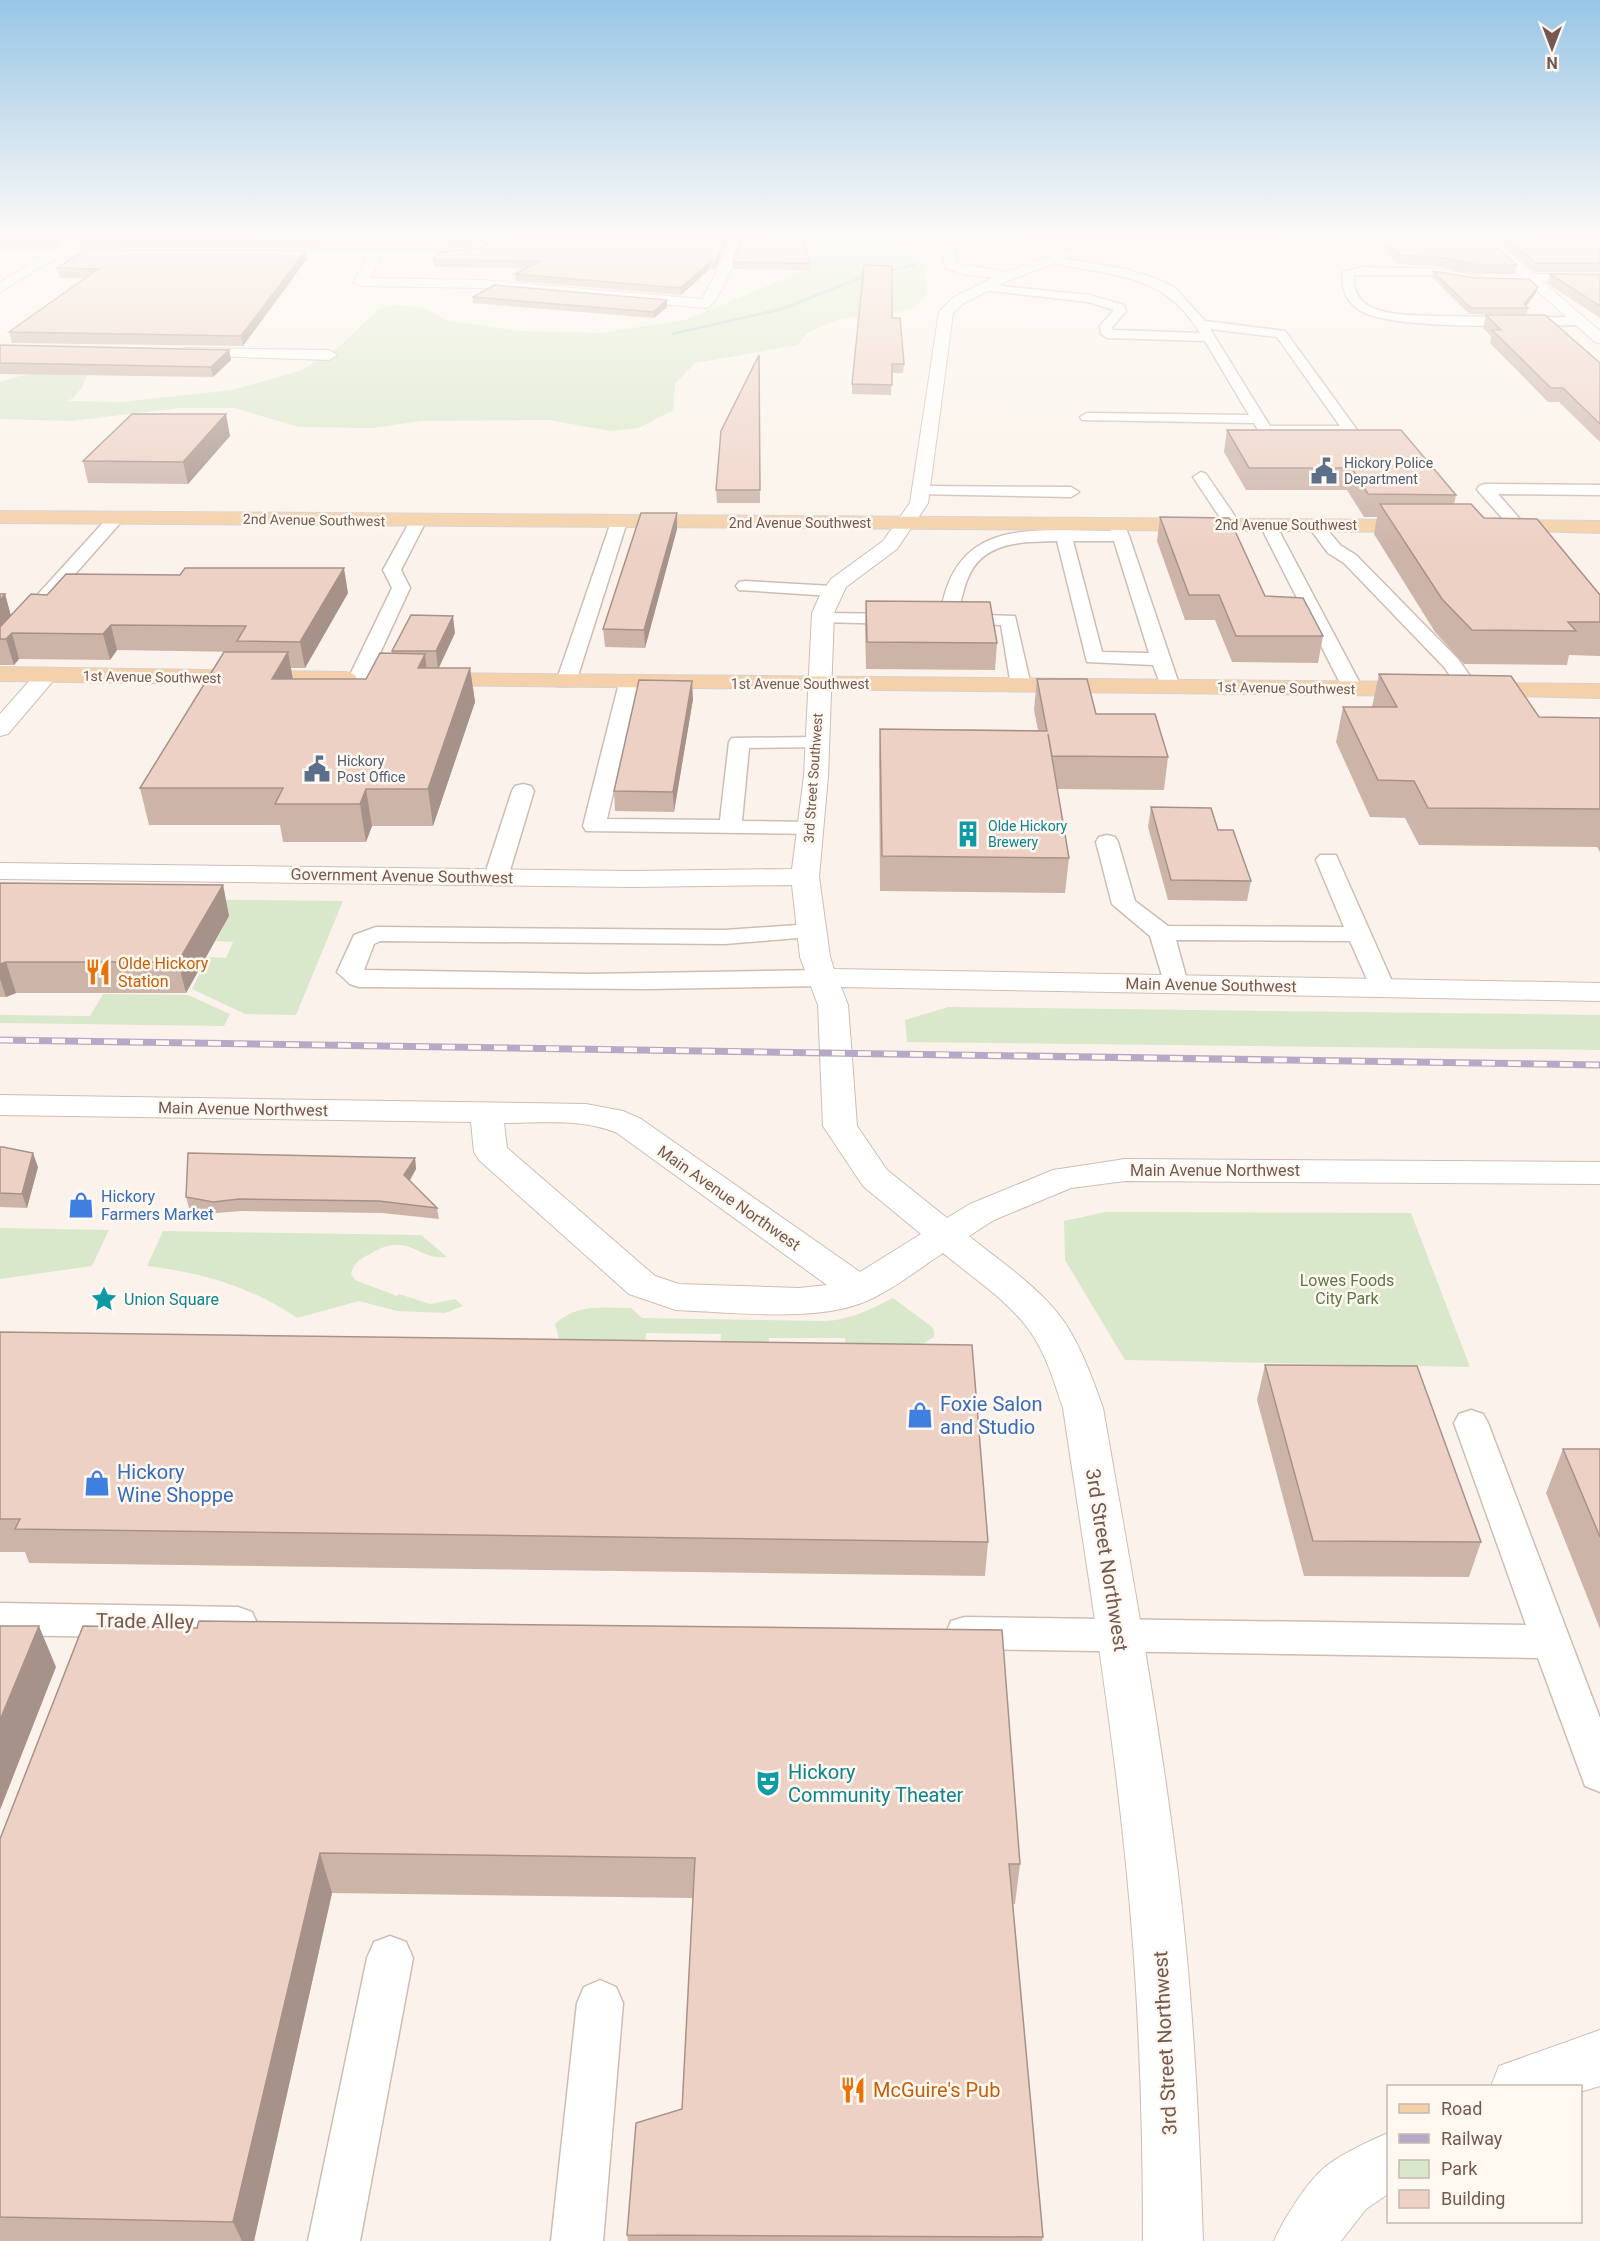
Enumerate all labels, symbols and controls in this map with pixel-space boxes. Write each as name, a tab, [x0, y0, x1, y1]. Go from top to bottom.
north arrow	[1522, 18, 1582, 78]
text: N	[1546, 53, 1558, 72]
place label: Hickory Police Department	[1344, 455, 1433, 487]
public building icon: Hickory Police Department	[1309, 456, 1339, 486]
street label: 2nd Avenue Southwest	[243, 511, 386, 529]
street label: 2nd Avenue Southwest	[729, 515, 872, 531]
street label: 2nd Avenue Southwest	[1215, 517, 1358, 533]
street label: 1st Avenue Southwest	[83, 668, 222, 686]
street label: 1st Avenue Southwest	[731, 676, 870, 692]
street label: 1st Avenue Southwest	[1217, 679, 1356, 697]
street label: 3rd Street Southwest	[800, 712, 826, 844]
place label: Hickory Post Office	[337, 753, 405, 785]
public building icon: Hickory Post Office	[302, 754, 332, 784]
place label: Olde Hickory Brewery	[988, 818, 1067, 850]
building icon: Olde Hickory Brewery	[953, 819, 983, 849]
street label: Government Avenue Southwest	[291, 865, 513, 887]
place label: Olde Hickory Station	[118, 954, 209, 991]
restaurant icon: Olde Hickory Station	[83, 957, 113, 987]
street label: Main Avenue Southwest	[1125, 974, 1297, 996]
street label: Main Avenue Northwest	[158, 1098, 328, 1120]
street label: Main Avenue Northwest	[654, 1141, 804, 1255]
street label: Main Avenue Northwest	[1130, 1161, 1300, 1180]
place label: Hickory Farmers Market	[101, 1187, 214, 1224]
shop icon: Hickory Farmers Market	[66, 1190, 96, 1220]
park label: Lowes Foods City Park	[1300, 1271, 1394, 1308]
place icon: Union Square	[89, 1284, 119, 1314]
place label: Union Square	[124, 1290, 219, 1309]
place label: Foxie Salon and Studio	[940, 1392, 1042, 1439]
shop icon: Foxie Salon and Studio	[905, 1400, 935, 1430]
place label: Hickory Wine Shoppe	[117, 1460, 234, 1507]
street label: 3rd Street Northwest	[1081, 1467, 1133, 1653]
shop icon: Hickory Wine Shoppe	[82, 1468, 112, 1498]
street label: Trade Alley	[96, 1608, 195, 1634]
place label: Hickory Community Theater	[788, 1760, 964, 1807]
theatre icon: Hickory Community Theater	[753, 1768, 783, 1798]
street label: 3rd Street Northwest	[1148, 1950, 1182, 2136]
restaurant icon: McGuire's Pub	[838, 2075, 868, 2105]
place label: McGuire's Pub	[873, 2078, 1000, 2102]
legend	[1387, 2085, 1582, 2223]
text: Road	[1441, 2098, 1482, 2119]
text: Railway	[1441, 2128, 1503, 2149]
text: Park	[1441, 2158, 1478, 2179]
text: Building	[1441, 2188, 1505, 2209]

